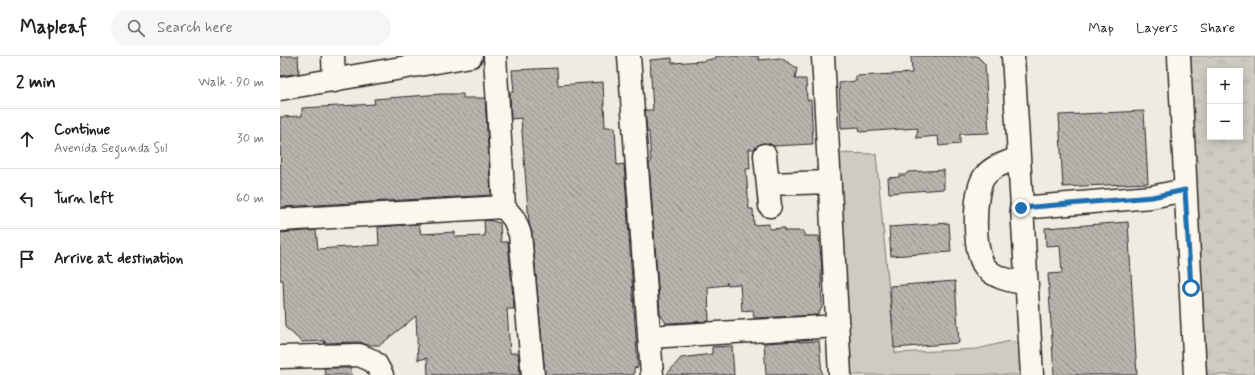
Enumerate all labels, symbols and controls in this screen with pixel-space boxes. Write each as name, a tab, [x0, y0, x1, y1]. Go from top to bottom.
search box	[111, 10, 391, 46]
text: Mapleaf	[20, 15, 87, 40]
icon: search	[125, 17, 147, 39]
text: Search here	[157, 18, 233, 38]
text: Map	[1088, 19, 1114, 37]
text: Layers	[1136, 19, 1178, 37]
text: Share	[1200, 19, 1235, 37]
map controls	[1207, 68, 1243, 140]
button: +	[1207, 68, 1243, 104]
text: 2 min	[16, 71, 56, 93]
text: Walk · 90 m	[198, 74, 264, 91]
button: −	[1207, 104, 1243, 140]
text: Continue	[54, 120, 110, 140]
icon: ahead	[16, 128, 38, 150]
text: 30 m	[237, 130, 264, 147]
text: Avenida Segunda Sul	[54, 140, 167, 157]
icon: left	[16, 188, 38, 210]
text: Turn left	[54, 189, 114, 209]
text: 60 m	[236, 190, 264, 207]
route end	[1012, 199, 1030, 217]
icon: arrive	[16, 248, 38, 270]
text: Arrive at destination	[54, 249, 183, 269]
route start	[1182, 279, 1200, 297]

